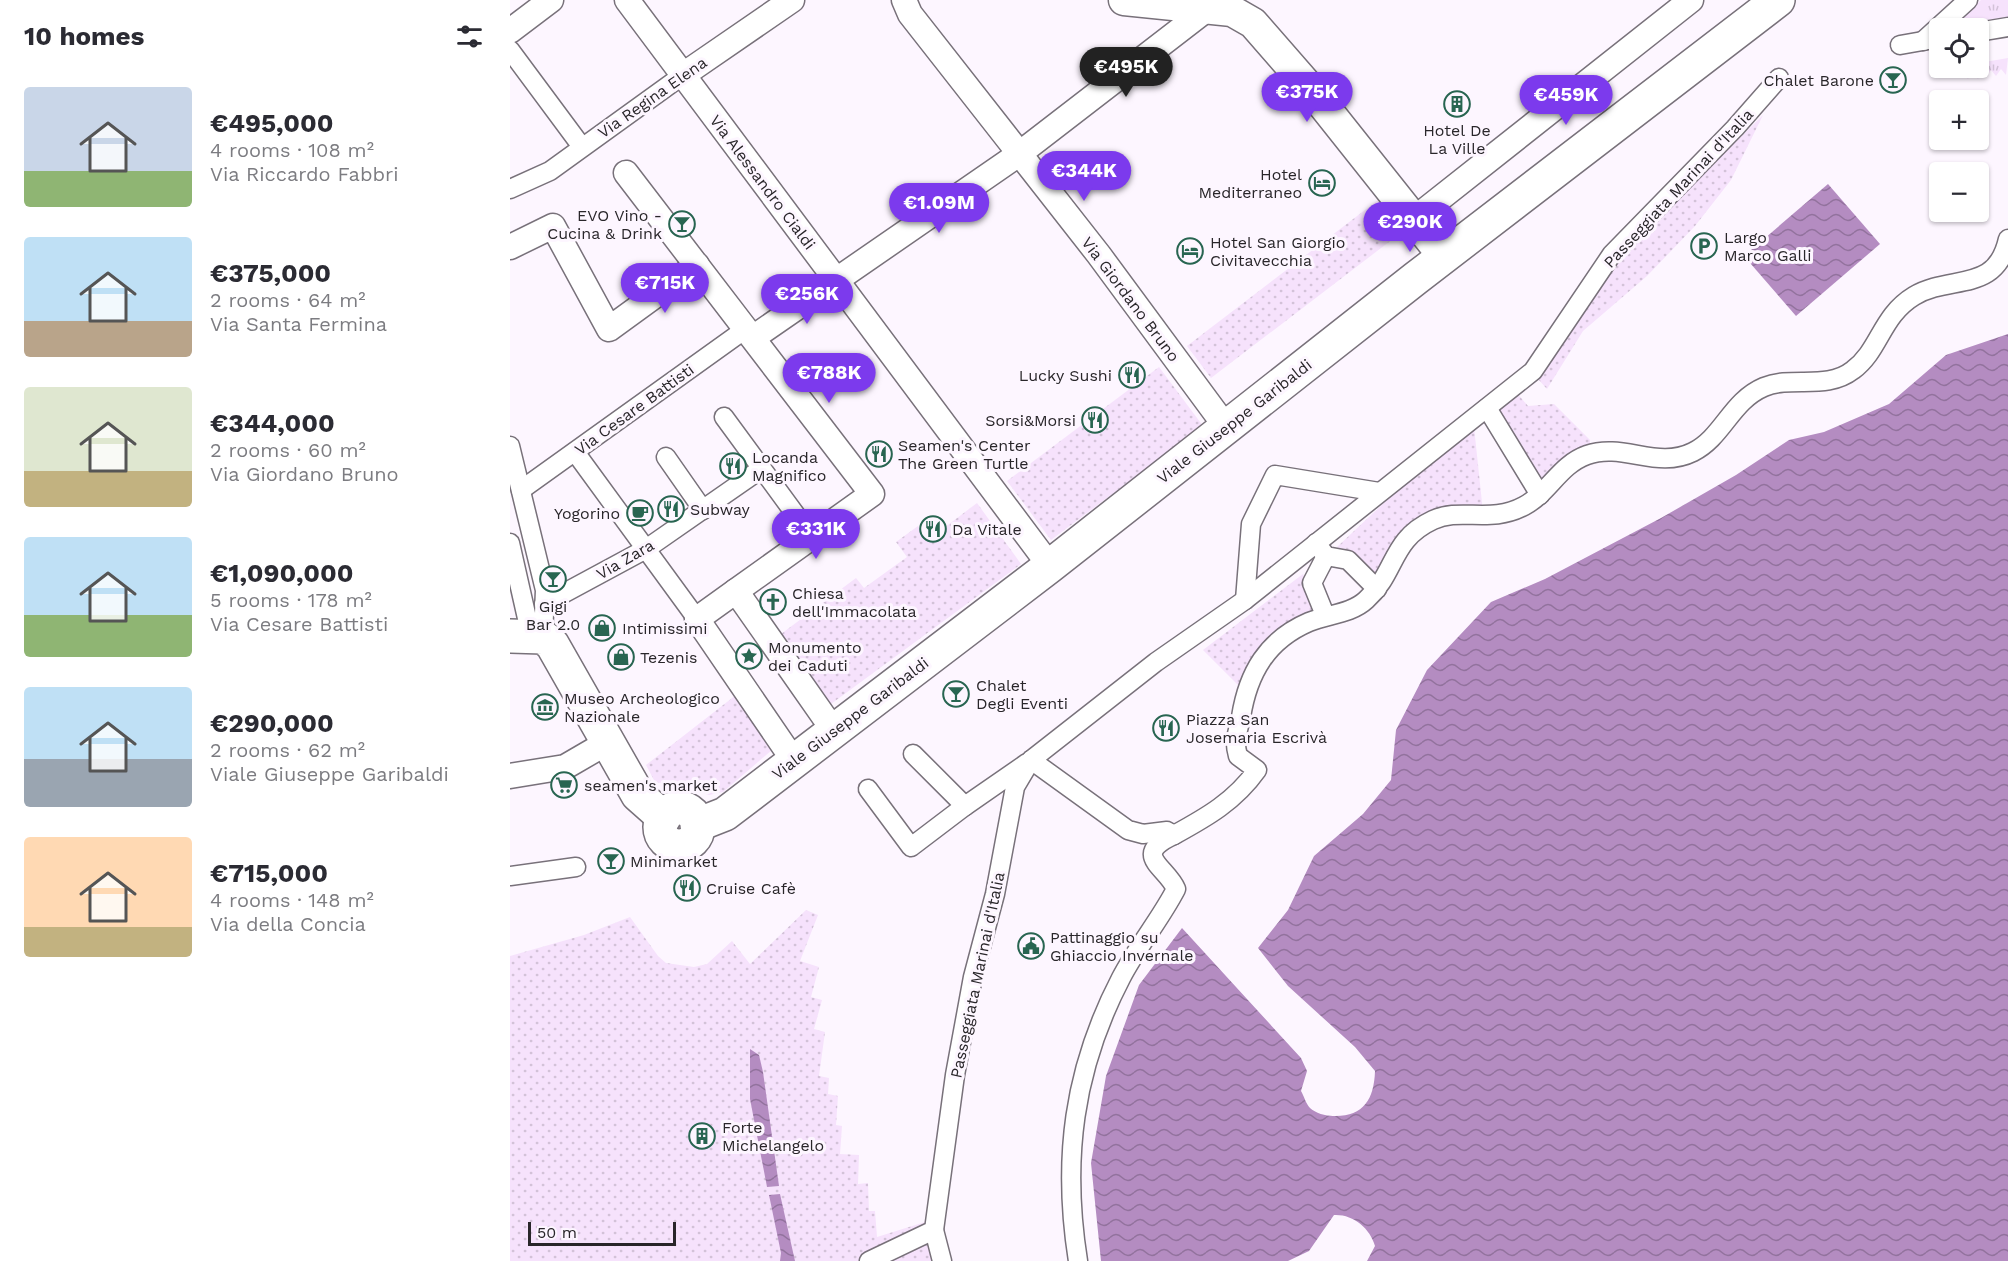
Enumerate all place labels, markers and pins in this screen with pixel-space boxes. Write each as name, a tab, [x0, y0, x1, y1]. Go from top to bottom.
pin: €495K	[1084, 47, 1168, 98]
bar icon: Chalet Barone	[1878, 65, 1908, 95]
place label: Chalet Barone	[1764, 71, 1874, 90]
pin: €375K	[1265, 72, 1349, 123]
pin: €459K	[1524, 75, 1608, 126]
building icon: Hotel De La Ville	[1442, 89, 1472, 119]
place label: Hotel De La Ville	[1423, 121, 1491, 158]
pin: €344K	[1042, 151, 1126, 202]
place label: Hotel Mediterraneo	[1198, 165, 1302, 202]
hotel icon: Hotel Mediterraneo	[1307, 168, 1337, 198]
pin: €1.09M	[890, 183, 988, 234]
pin: €290K	[1368, 202, 1452, 253]
place label: EVO Vino - Cucina & Drink	[547, 206, 662, 243]
bar icon: EVO Vino - Cucina & Drink	[667, 209, 697, 239]
place label: Largo Marco Galli	[1724, 228, 1812, 265]
parking icon: Largo Marco Galli	[1689, 231, 1719, 261]
place label: Hotel San Giorgio Civitavecchia	[1210, 233, 1345, 270]
hotel icon: Hotel San Giorgio Civitavecchia	[1175, 236, 1205, 266]
pin: €715K	[623, 263, 707, 314]
pin: €256K	[765, 274, 849, 325]
pin: €788K	[787, 353, 871, 404]
restaurant icon: Lucky Sushi	[1117, 360, 1147, 390]
place label: Lucky Sushi	[1019, 366, 1112, 385]
restaurant icon: Sorsi&Morsi	[1080, 405, 1110, 435]
place label: Sorsi&Morsi	[985, 411, 1076, 430]
place label: Seamen's Center The Green Turtle	[898, 436, 1031, 473]
restaurant icon: Seamen's Center The Green Turtle	[864, 439, 894, 469]
place label: Locanda Magnifico	[752, 448, 826, 485]
restaurant icon: Locanda Magnifico	[718, 451, 748, 481]
restaurant icon: Subway	[656, 494, 686, 524]
cafe icon: Yogorino	[625, 498, 655, 528]
place label: Subway	[690, 500, 751, 519]
place label: Yogorino	[554, 504, 620, 523]
pin: €331K	[774, 509, 858, 560]
restaurant icon: Da Vitale	[918, 514, 948, 544]
place label: Da Vitale	[952, 520, 1022, 539]
bar icon: Gigi Bar 2.0	[538, 564, 568, 594]
place label: Chiesa dell'Immacolata	[792, 584, 917, 621]
church icon: Chiesa dell'Immacolata	[758, 587, 788, 617]
place label: Gigi Bar 2.0	[526, 597, 580, 634]
shop icon: Intimissimi	[587, 613, 617, 643]
place label: Intimissimi	[622, 619, 708, 638]
place label: Monumento dei Caduti	[768, 638, 862, 675]
place icon: Monumento dei Caduti	[734, 641, 764, 671]
shop icon: Tezenis	[606, 642, 636, 672]
place label: Tezenis	[640, 648, 697, 667]
place label: Chalet Degli Eventi	[976, 676, 1068, 713]
bar icon: Chalet Degli Eventi	[941, 679, 971, 709]
place label: Museo Archeologico Nazionale	[564, 689, 720, 726]
museum icon: Museo Archeologico Nazionale	[530, 692, 560, 722]
place label: Piazza San Josemaria Escrivà	[1186, 710, 1327, 747]
restaurant icon: Piazza San Josemaria Escrivà	[1151, 713, 1181, 743]
supermarket icon: seamen's market	[549, 770, 579, 800]
place label: seamen's market	[584, 776, 718, 795]
bar icon: Minimarket	[596, 846, 626, 876]
place label: Minimarket	[630, 852, 718, 871]
restaurant icon: Cruise Cafè	[672, 873, 702, 903]
place label: Cruise Cafè	[706, 879, 796, 898]
place label: Pattinaggio su Ghiaccio Invernale	[1050, 928, 1194, 965]
public building icon: Pattinaggio su Ghiaccio Invernale	[1016, 931, 1046, 961]
place label: Forte Michelangelo	[722, 1118, 824, 1155]
building icon: Forte Michelangelo	[687, 1121, 717, 1151]

